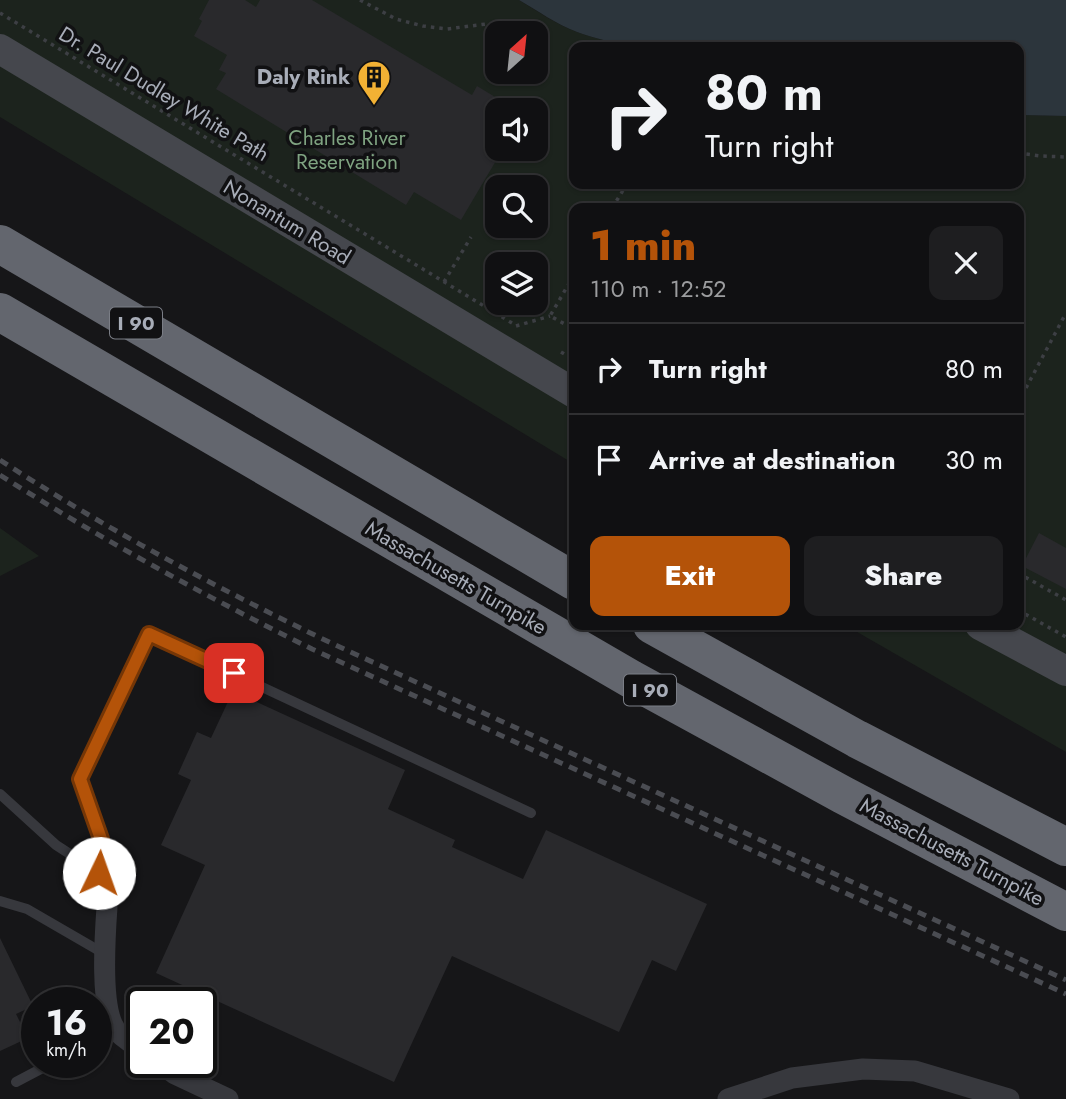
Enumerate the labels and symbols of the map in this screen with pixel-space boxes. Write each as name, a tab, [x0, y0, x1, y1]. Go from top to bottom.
street label: Dr. Paul Dudley White Path	[53, 19, 275, 169]
north arrow	[485, 21, 548, 84]
building icon: Daly Rink	[355, 58, 393, 107]
place label: Daly Rink	[257, 62, 350, 92]
park label: Charles River Reservation	[288, 123, 406, 177]
street label: Nonantum Road	[218, 172, 356, 272]
road number: I 90	[110, 308, 162, 338]
street label: Massachusetts Turnpike	[360, 514, 552, 642]
pin	[204, 643, 264, 703]
road number: I 90	[624, 674, 676, 706]
street label: Massachusetts Turnpike	[855, 791, 1050, 913]
position arrow	[62, 836, 136, 910]
speed limit sign: 20	[126, 987, 217, 1078]

